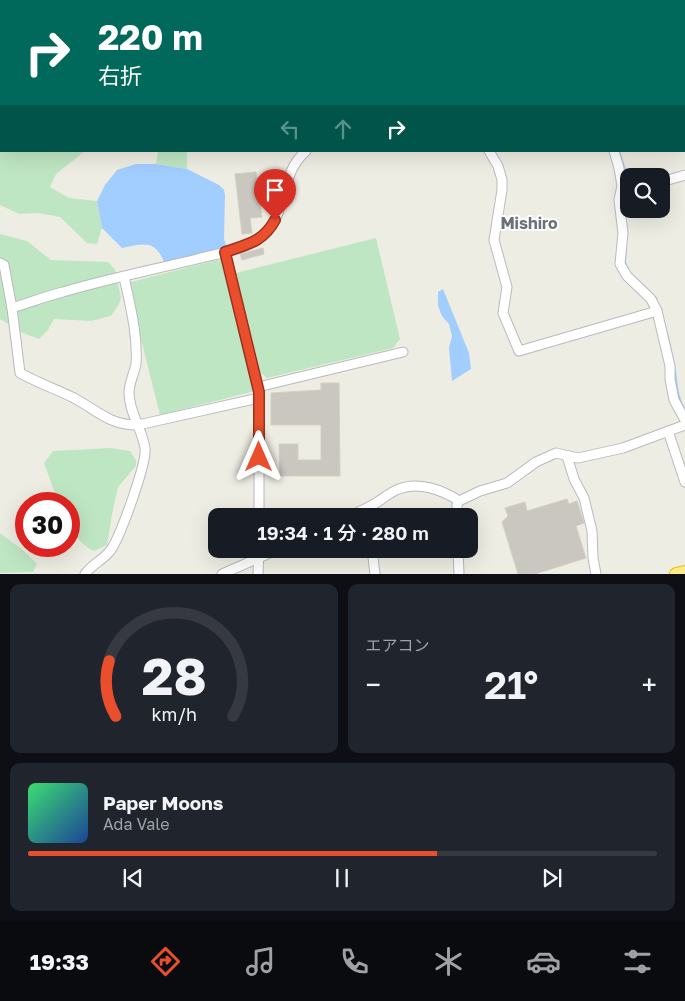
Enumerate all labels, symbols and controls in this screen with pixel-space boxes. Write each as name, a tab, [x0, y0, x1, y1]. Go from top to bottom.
text: 220 m	[98, 16, 203, 58]
icon: right	[15, 20, 80, 85]
text: 右折	[98, 62, 142, 89]
icon: left	[276, 115, 304, 143]
icon: ahead	[329, 115, 357, 143]
icon: right	[382, 115, 410, 143]
map controls	[620, 168, 670, 218]
button: search	[620, 168, 670, 218]
pin	[254, 169, 296, 220]
icon: arrive	[261, 176, 289, 204]
district label: Mishiro	[500, 213, 558, 233]
position arrow	[232, 430, 284, 482]
speed limit sign: 30	[15, 492, 80, 557]
text: 19:34 · 1 分 · 280 m	[257, 521, 429, 544]
text: エアコン	[366, 635, 430, 655]
text: 28	[141, 644, 206, 706]
text: 21°	[484, 662, 538, 707]
text: −	[366, 668, 381, 701]
text: +	[642, 668, 657, 701]
text: km/h	[151, 703, 196, 725]
text: Paper Moons	[103, 791, 223, 814]
text: Ada Vale	[103, 814, 169, 834]
icon: previous	[119, 864, 147, 892]
icon: pause	[328, 864, 356, 892]
icon: next	[538, 864, 566, 892]
icon: directions	[148, 944, 183, 979]
icon: music	[243, 944, 278, 979]
icon: phone	[337, 944, 372, 979]
icon: climate	[431, 944, 466, 979]
icon: car	[526, 944, 561, 979]
icon: filters	[620, 944, 655, 979]
text: 19:33	[30, 948, 89, 975]

